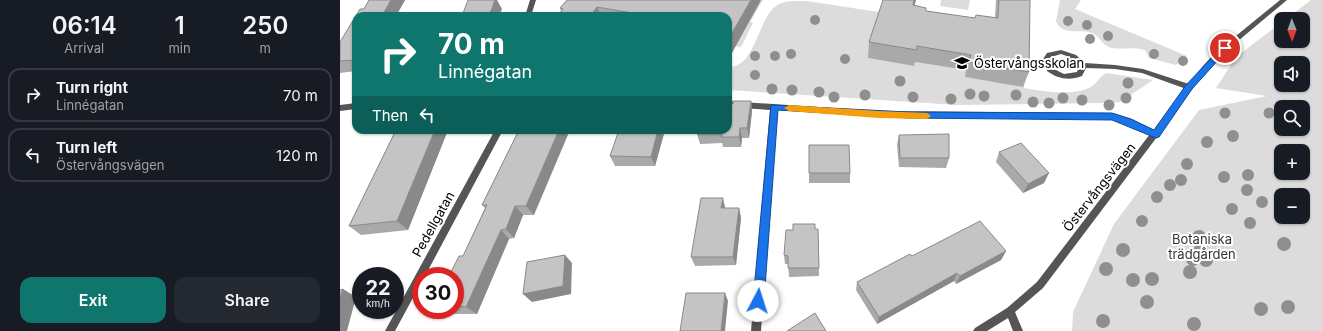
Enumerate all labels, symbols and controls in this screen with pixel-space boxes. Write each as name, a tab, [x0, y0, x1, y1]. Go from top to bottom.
text: 06:14	[52, 11, 117, 40]
text: 1	[174, 11, 185, 40]
text: 250	[242, 11, 288, 40]
north arrow	[1274, 12, 1310, 48]
map controls	[1274, 12, 1310, 224]
text: 70 m	[438, 27, 505, 61]
icon: right	[372, 28, 424, 80]
pin	[1208, 31, 1242, 65]
icon: arrive	[1214, 37, 1236, 59]
text: Arrival	[64, 40, 104, 56]
text: min	[168, 40, 191, 56]
text: m	[260, 40, 271, 56]
school or university icon: Östervångsskolan	[953, 54, 971, 72]
place label: Östervångsskolan	[974, 55, 1084, 71]
button: sound	[1274, 56, 1310, 92]
text: Linnégatan	[438, 61, 532, 82]
text: Turn right	[56, 78, 128, 97]
icon: right	[22, 84, 44, 106]
text: 70 m	[283, 86, 318, 105]
text: Linnégatan	[56, 97, 124, 113]
button: search	[1274, 100, 1310, 136]
icon: left	[416, 104, 438, 126]
text: Then	[372, 106, 408, 125]
text: Turn left	[56, 138, 117, 157]
street label: Östervångsvägen	[1059, 139, 1139, 235]
icon: left	[22, 144, 44, 166]
button: +	[1274, 144, 1310, 180]
text: 120 m	[276, 146, 318, 165]
text: Östervångsvägen	[56, 157, 164, 173]
button: −	[1274, 188, 1310, 224]
street label: Pedellgatan	[408, 189, 458, 259]
park label: Botaniska trädgården	[1168, 231, 1236, 262]
speed limit sign: 30	[412, 267, 464, 319]
text: 22	[365, 276, 391, 300]
button: Exit	[20, 277, 166, 323]
button: Share	[174, 277, 320, 323]
position arrow	[737, 280, 779, 322]
text: km/h	[366, 297, 390, 309]

